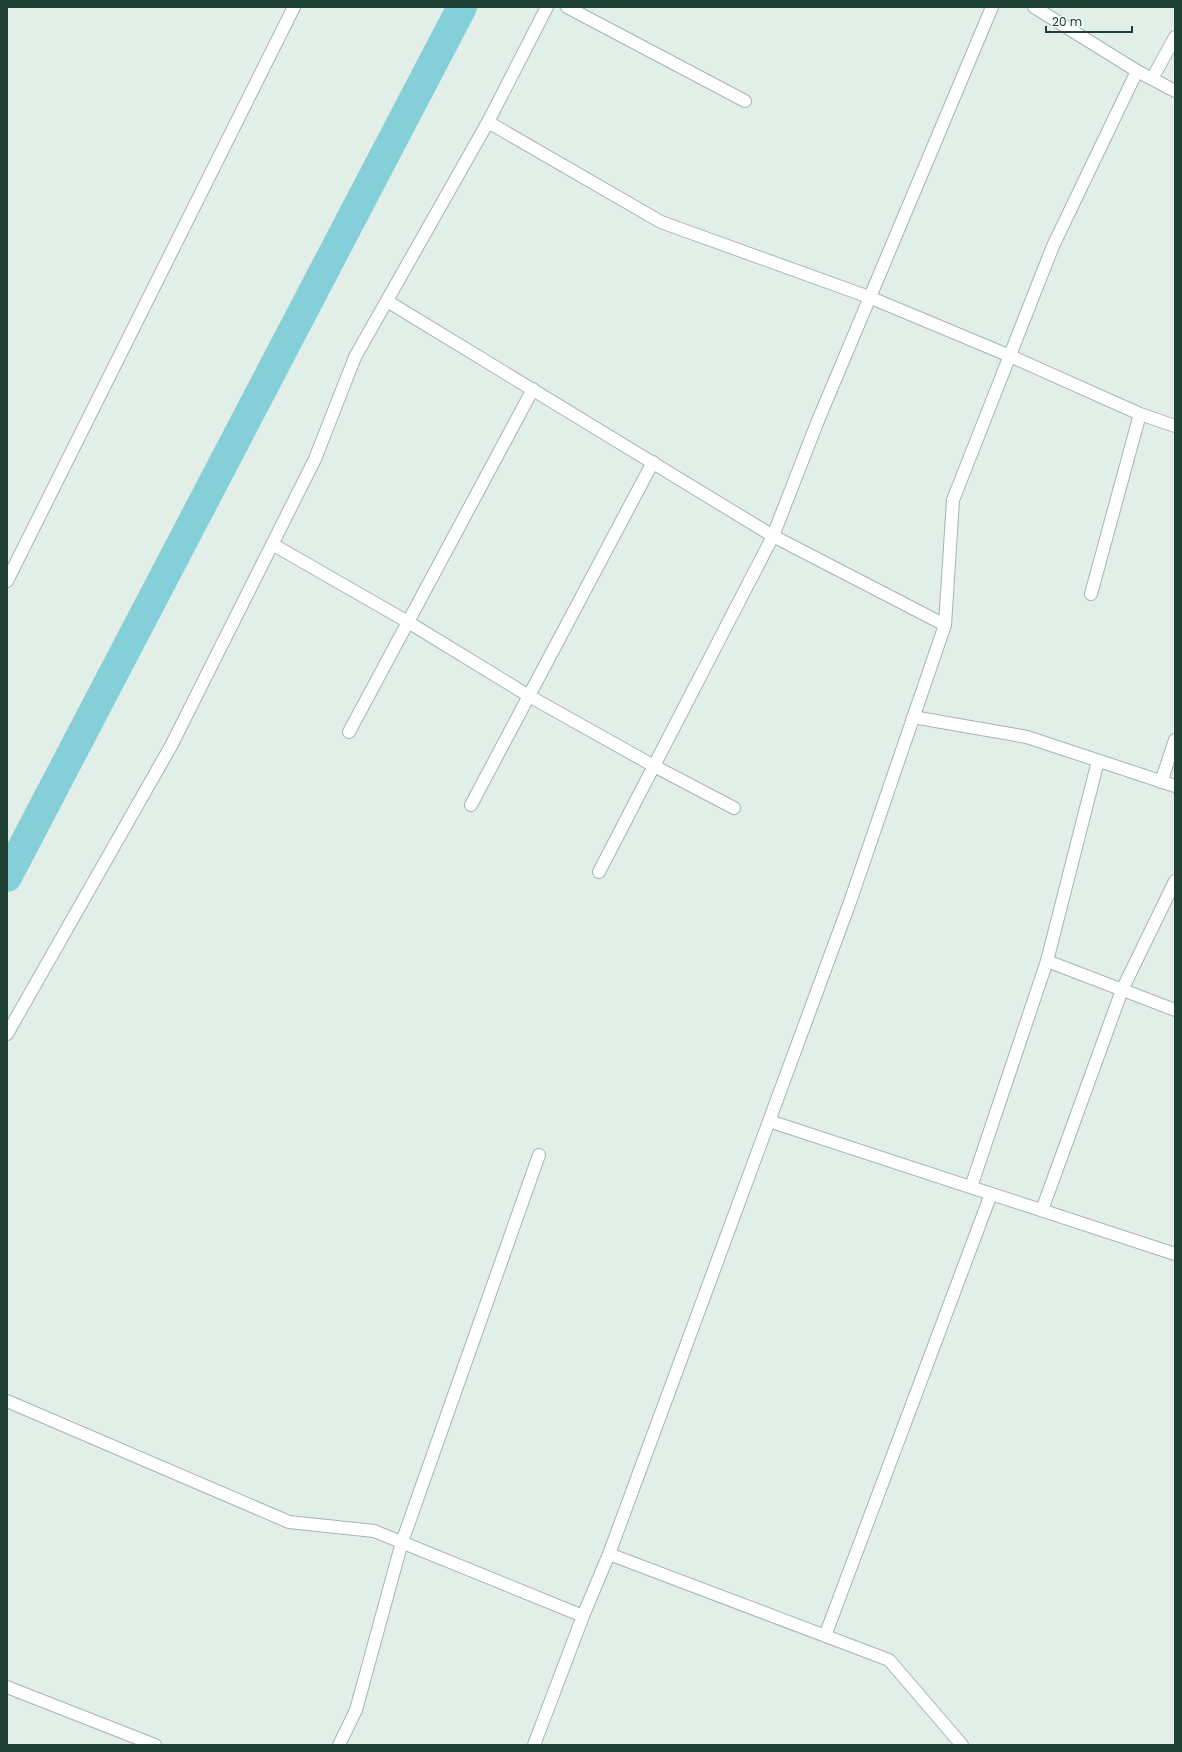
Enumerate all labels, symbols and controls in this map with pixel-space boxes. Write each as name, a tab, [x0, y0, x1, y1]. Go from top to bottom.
scale bar	[1046, 8, 1132, 34]
text: 20 m	[1052, 13, 1082, 30]

